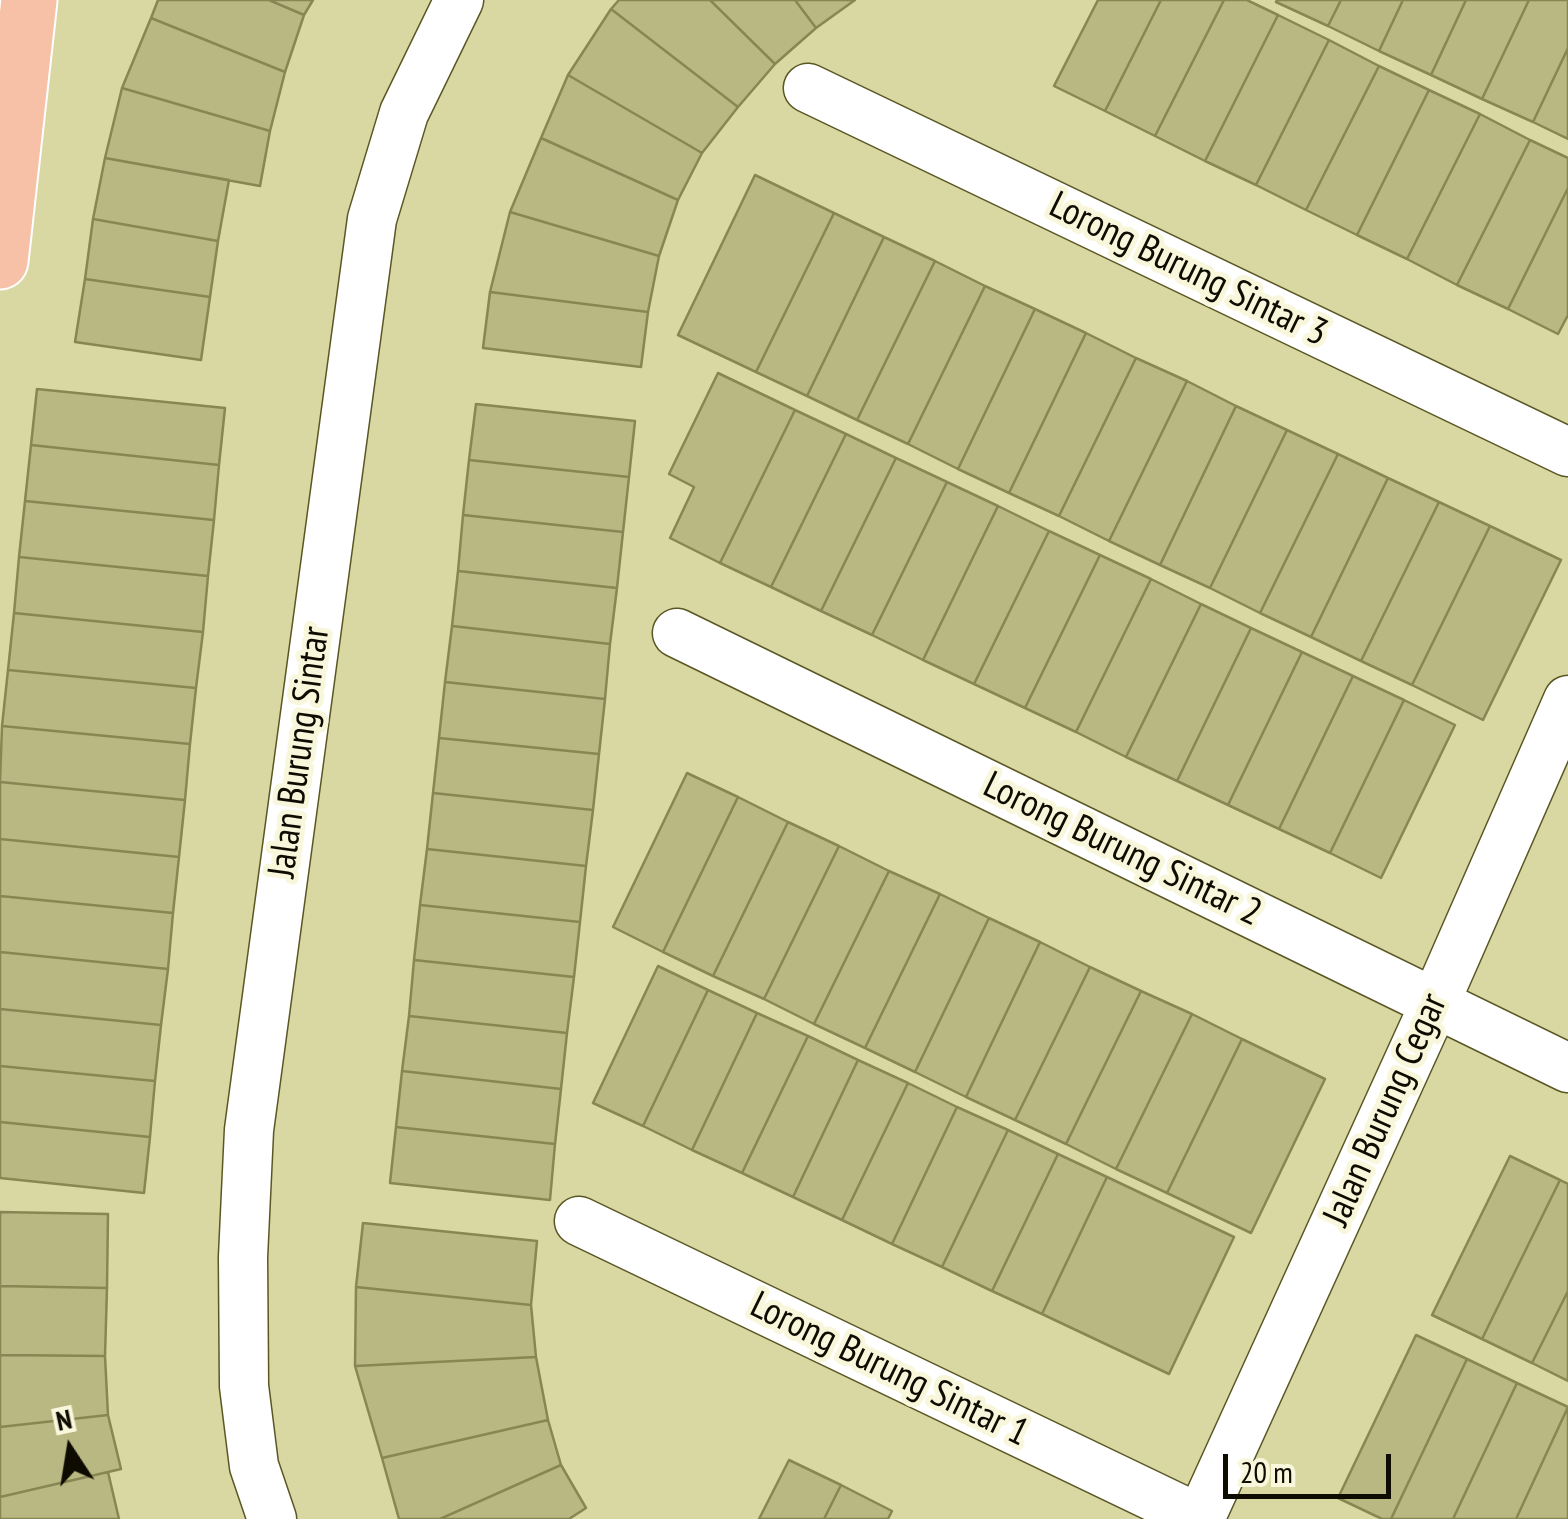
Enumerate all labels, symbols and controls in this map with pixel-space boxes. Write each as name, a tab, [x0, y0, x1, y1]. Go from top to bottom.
street label: Lorong Burung Sintar 3	[1042, 183, 1334, 357]
street label: Jalan Burung Sintar	[260, 624, 340, 880]
street label: Lorong Burung Sintar 2	[976, 763, 1268, 937]
street label: Jalan Burung Cegar	[1314, 987, 1458, 1233]
street label: Lorong Burung Sintar 1	[743, 1283, 1035, 1457]
north arrow	[20, 1399, 120, 1499]
text: N	[52, 1399, 75, 1439]
scale bar	[1228, 1434, 1396, 1496]
text: 20 m	[1240, 1452, 1293, 1491]

